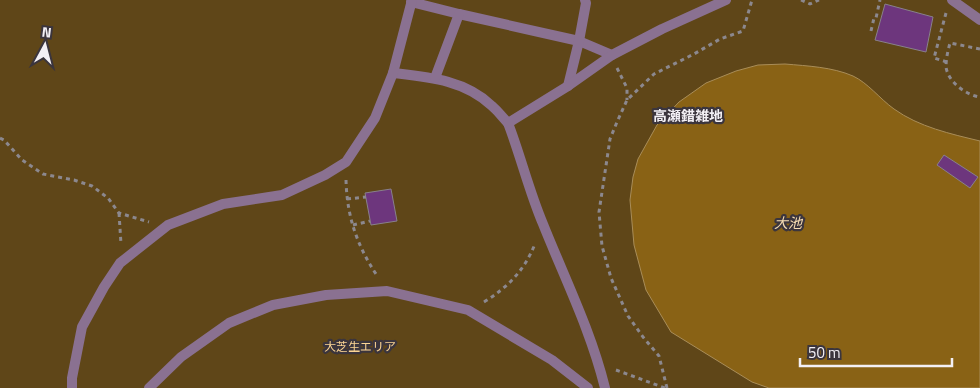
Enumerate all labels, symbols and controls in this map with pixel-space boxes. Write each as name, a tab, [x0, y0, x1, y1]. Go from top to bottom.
north arrow	[20, 20, 70, 70]
text: N	[41, 21, 53, 43]
district label: 高瀬錯雑地	[653, 105, 723, 126]
water label: 大池	[774, 212, 804, 233]
scale bar	[800, 336, 952, 368]
park label: 大芝生エリア	[324, 337, 396, 356]
text: 50 m	[808, 341, 841, 364]

